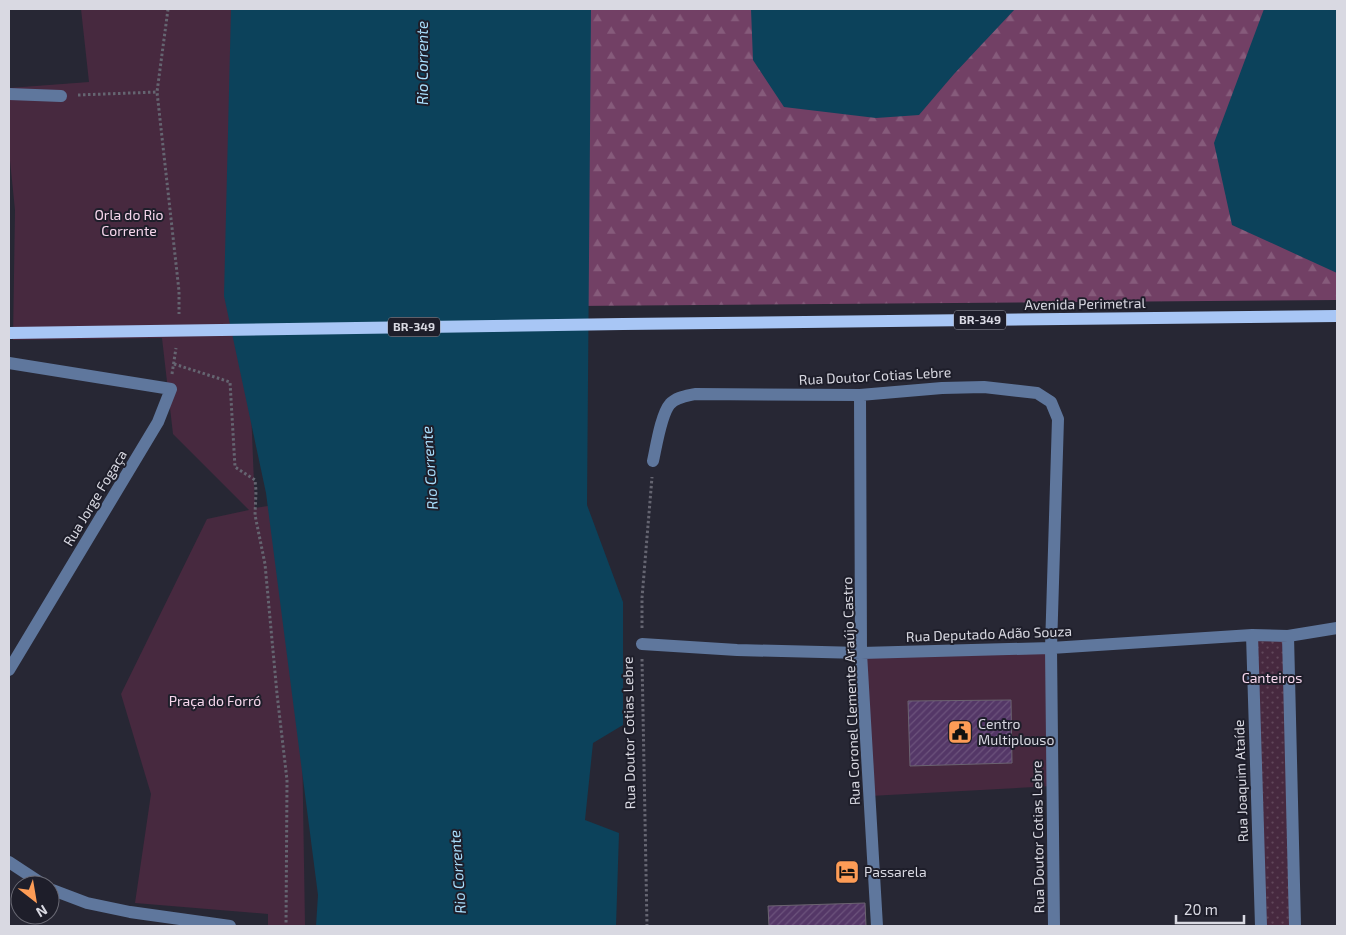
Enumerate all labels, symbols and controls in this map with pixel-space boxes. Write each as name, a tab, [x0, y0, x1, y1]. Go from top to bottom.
water label: Rio Corrente	[413, 21, 431, 105]
park label: Orla do Rio Corrente	[94, 206, 164, 239]
street label: Avenida Perimetral	[1024, 294, 1147, 313]
road number: BR-349	[954, 310, 1006, 330]
road number: BR-349	[388, 318, 440, 337]
street label: Rua Doutor Cotias Lebre	[798, 363, 952, 388]
water label: Rio Corrente	[417, 426, 441, 511]
street label: Rua Jorge Fogaça	[59, 447, 131, 549]
street label: Rua Coronel Clemente Araújo Castro	[838, 576, 863, 806]
street label: Rua Deputado Adão Souza	[906, 622, 1072, 645]
street label: Rua Doutor Cotias Lebre	[619, 657, 638, 809]
park label: Canteiros	[1242, 669, 1302, 686]
park label: Praça do Forró	[169, 692, 261, 710]
place label: Centro Multiplouso	[978, 715, 1054, 748]
public building icon: Centro Multiplouso	[947, 719, 973, 745]
street label: Rua Joaquim Ataíde	[1230, 719, 1251, 843]
street label: Rua Doutor Cotias Lebre	[1028, 761, 1047, 913]
water label: Rio Corrente	[445, 830, 469, 915]
hotel icon: Passarela	[834, 859, 860, 885]
place label: Passarela	[864, 863, 927, 880]
north arrow	[10, 875, 60, 925]
scale bar	[1176, 892, 1244, 924]
text: 20 m	[1184, 900, 1218, 918]
text: N	[33, 902, 51, 921]

